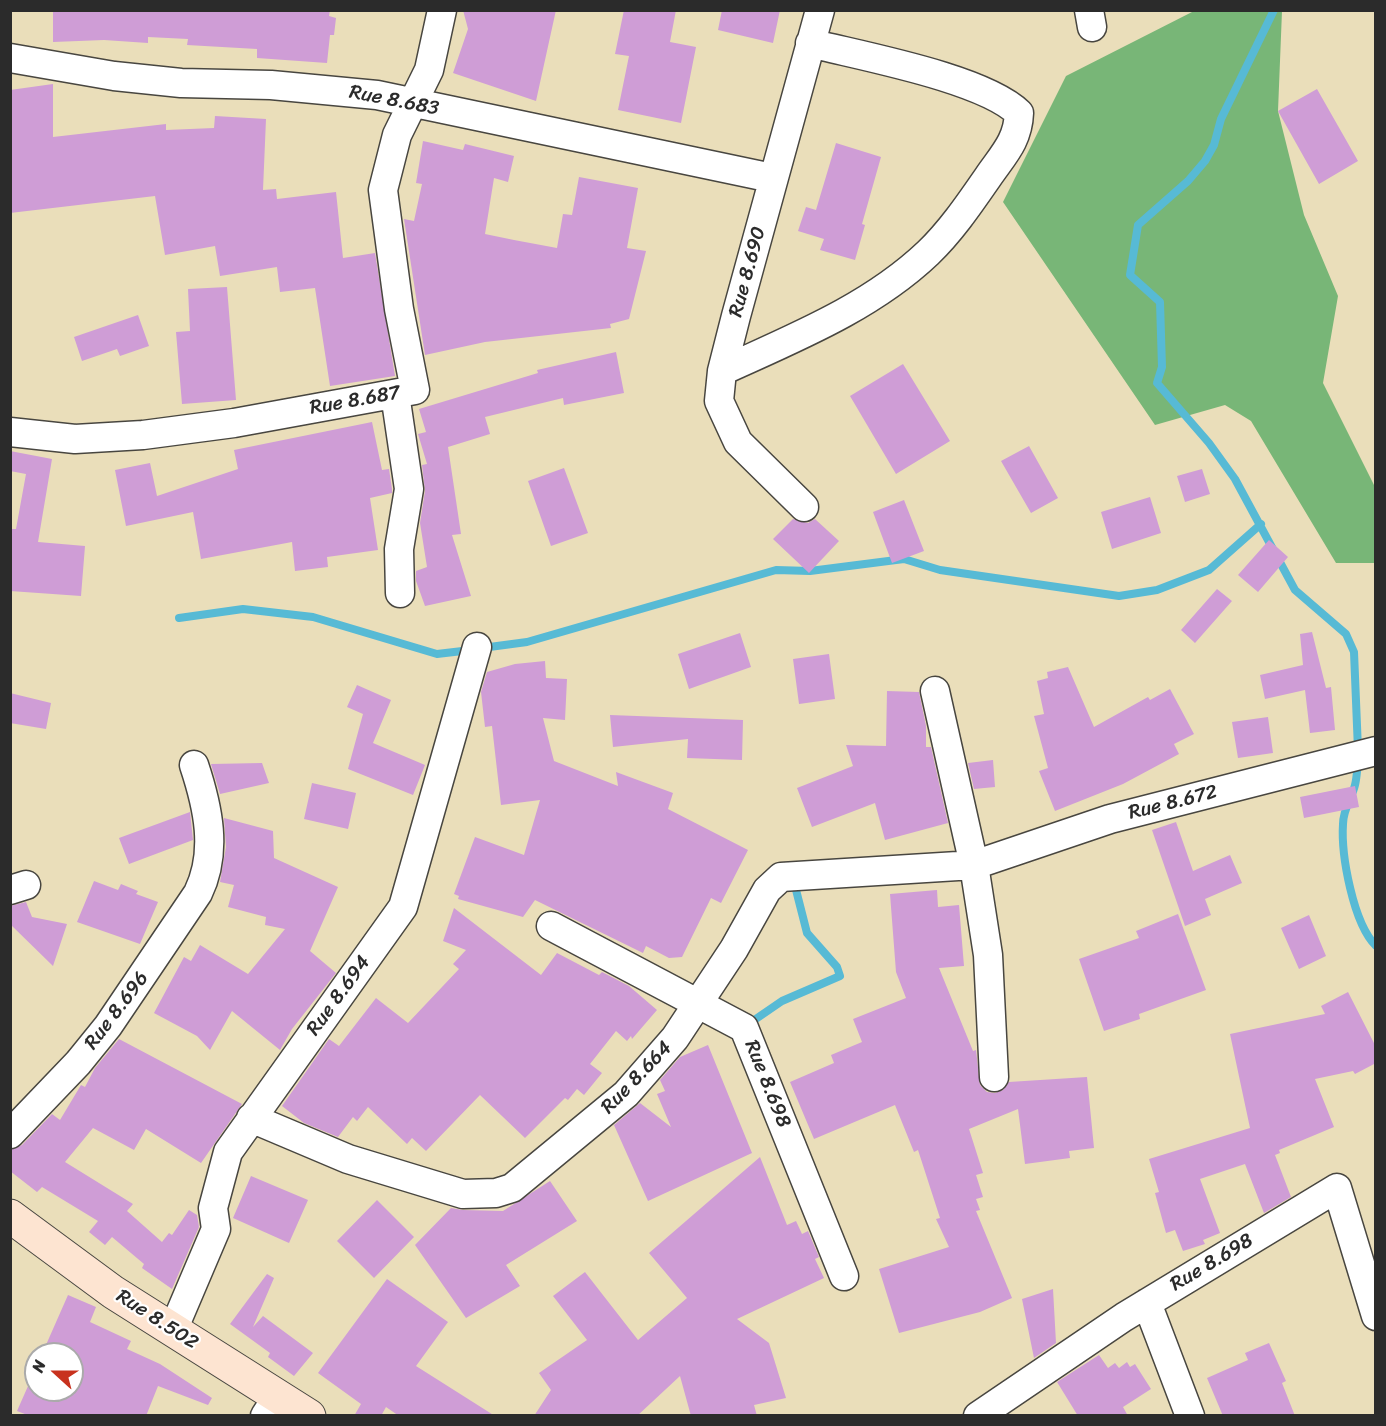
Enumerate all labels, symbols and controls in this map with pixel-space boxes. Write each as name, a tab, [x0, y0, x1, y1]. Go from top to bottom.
street label: Rue 8.683	[347, 81, 441, 121]
street label: Rue 8.690	[724, 224, 772, 320]
street label: Rue 8.687	[308, 381, 402, 421]
street label: Rue 8.672	[1126, 780, 1220, 826]
street label: Rue 8.694	[302, 951, 376, 1041]
street label: Rue 8.696	[80, 967, 154, 1055]
street label: Rue 8.664	[597, 1037, 677, 1119]
street label: Rue 8.698	[739, 1037, 795, 1131]
street label: Rue 8.698	[1166, 1229, 1258, 1297]
street label: Rue 8.502	[112, 1285, 202, 1355]
north arrow	[24, 1342, 84, 1402]
text: N	[23, 1356, 54, 1376]

